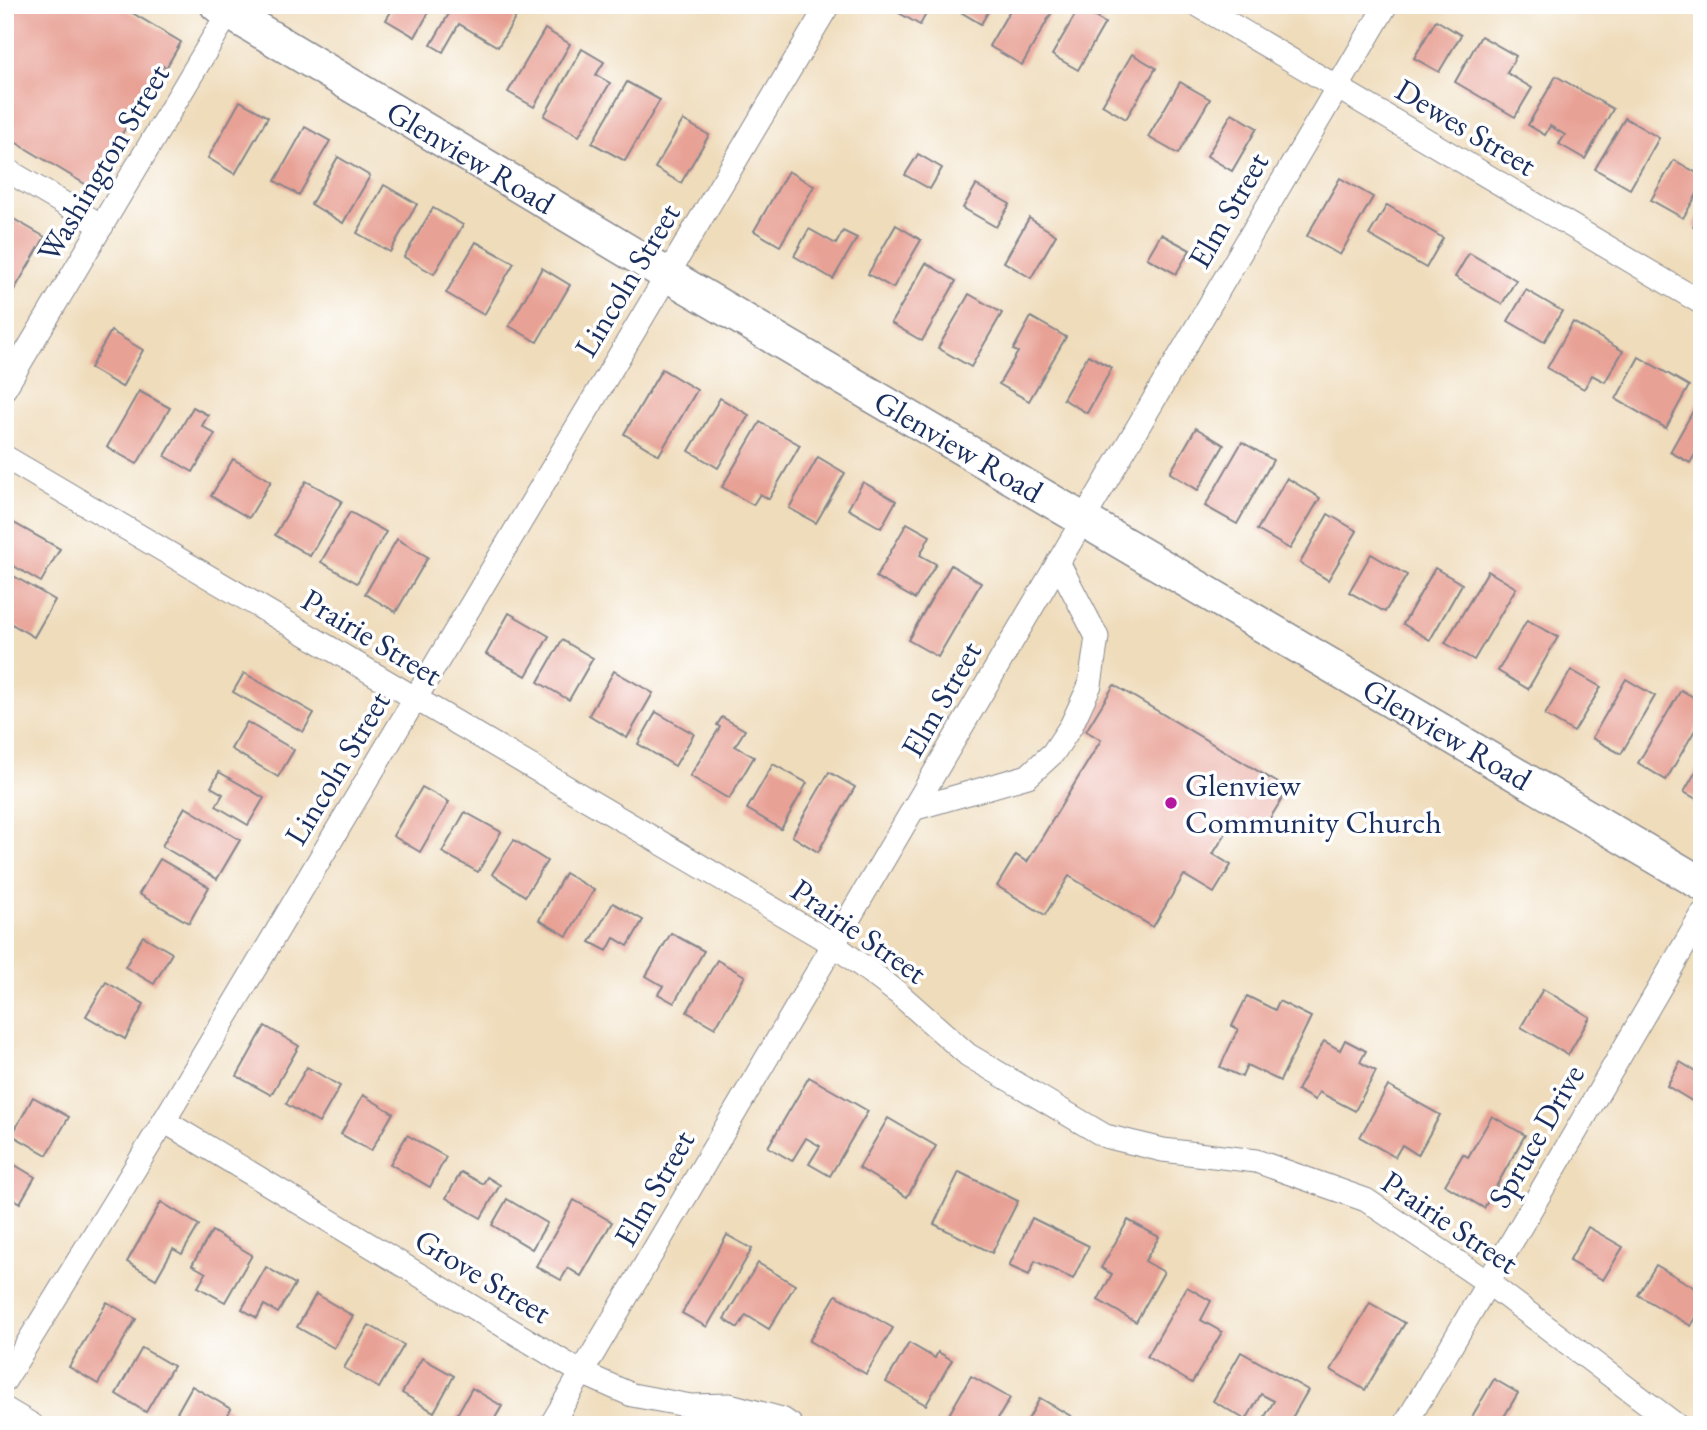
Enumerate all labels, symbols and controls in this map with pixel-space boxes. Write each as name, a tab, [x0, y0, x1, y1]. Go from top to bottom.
street label: Washington Street	[27, 56, 179, 270]
street label: Dewes Street	[1388, 69, 1544, 185]
street label: Glenview Road	[379, 90, 564, 224]
street label: Elm Street	[1178, 144, 1278, 276]
street label: Lincoln Street	[565, 195, 689, 365]
street label: Glenview Road	[866, 380, 1052, 513]
street label: Prairie Street	[294, 579, 450, 695]
street label: Elm Street	[891, 633, 991, 765]
street label: Glenview Road	[1355, 668, 1540, 801]
street label: Lincoln Street	[275, 683, 399, 853]
place label: Glenview Community Church	[1185, 764, 1442, 843]
marker: Glenview Community Church	[1163, 795, 1179, 811]
street label: Prairie Street	[783, 869, 935, 993]
street label: Spruce Drive	[1478, 1057, 1594, 1215]
street label: Elm Street	[604, 1122, 704, 1254]
street label: Prairie Street	[1373, 1161, 1527, 1283]
street label: Grove Street	[407, 1219, 559, 1333]

